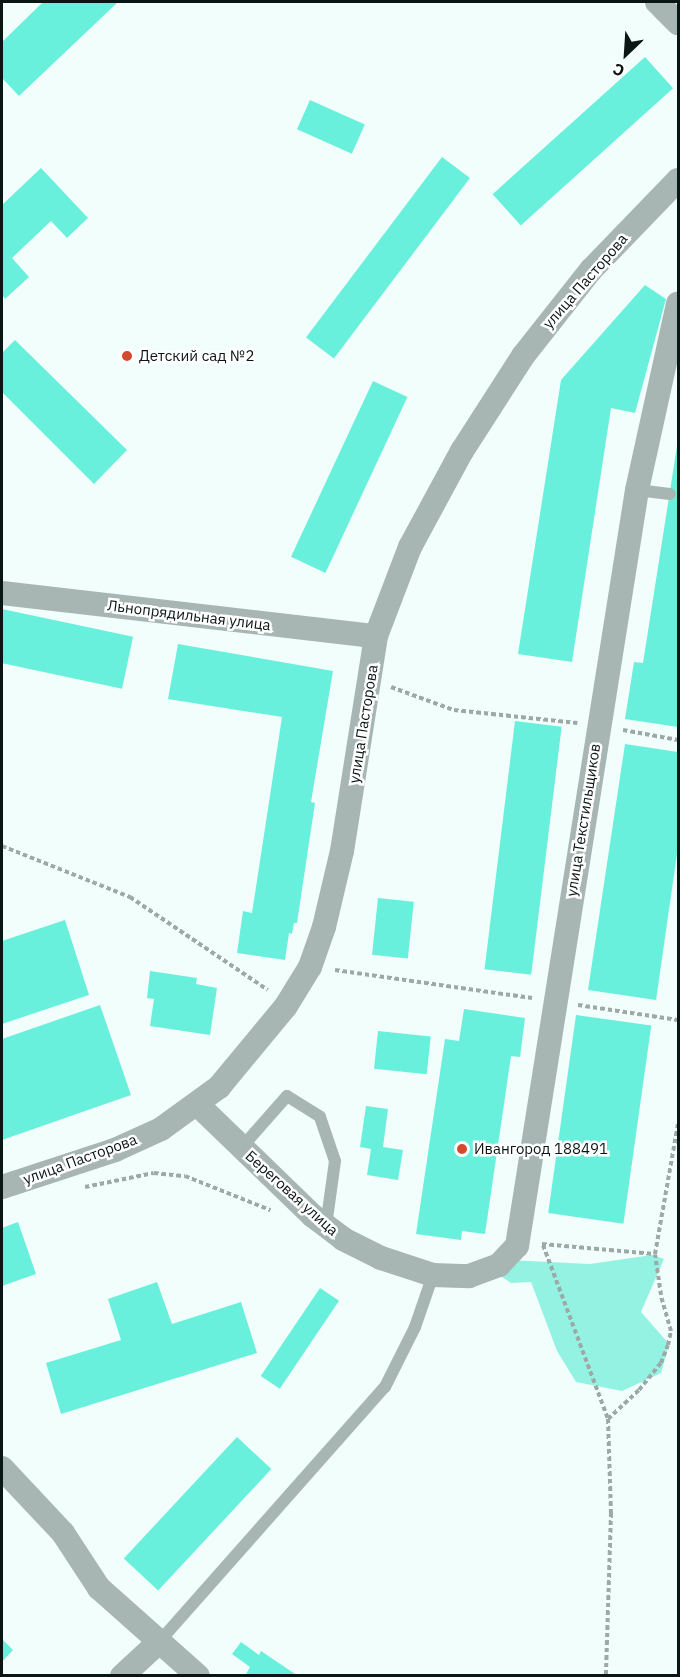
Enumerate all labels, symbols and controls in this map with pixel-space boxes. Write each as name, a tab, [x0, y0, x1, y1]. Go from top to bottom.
north arrow	[596, 24, 656, 84]
text: С	[609, 59, 627, 82]
street label: улица Пасторова	[539, 230, 631, 332]
place label: Детский сад №2	[139, 347, 255, 365]
marker: Детский сад №2	[120, 349, 134, 363]
street label: Льнопрядильная улица	[106, 596, 272, 634]
street label: улица Пасторова	[345, 663, 381, 785]
street label: улица Текстильщиков	[562, 742, 604, 898]
street label: улица Пасторова	[21, 1130, 139, 1188]
place label: Ивангород 188491	[474, 1140, 608, 1158]
marker: Ивангород 188491	[455, 1142, 469, 1156]
street label: Береговая улица	[242, 1147, 342, 1239]

